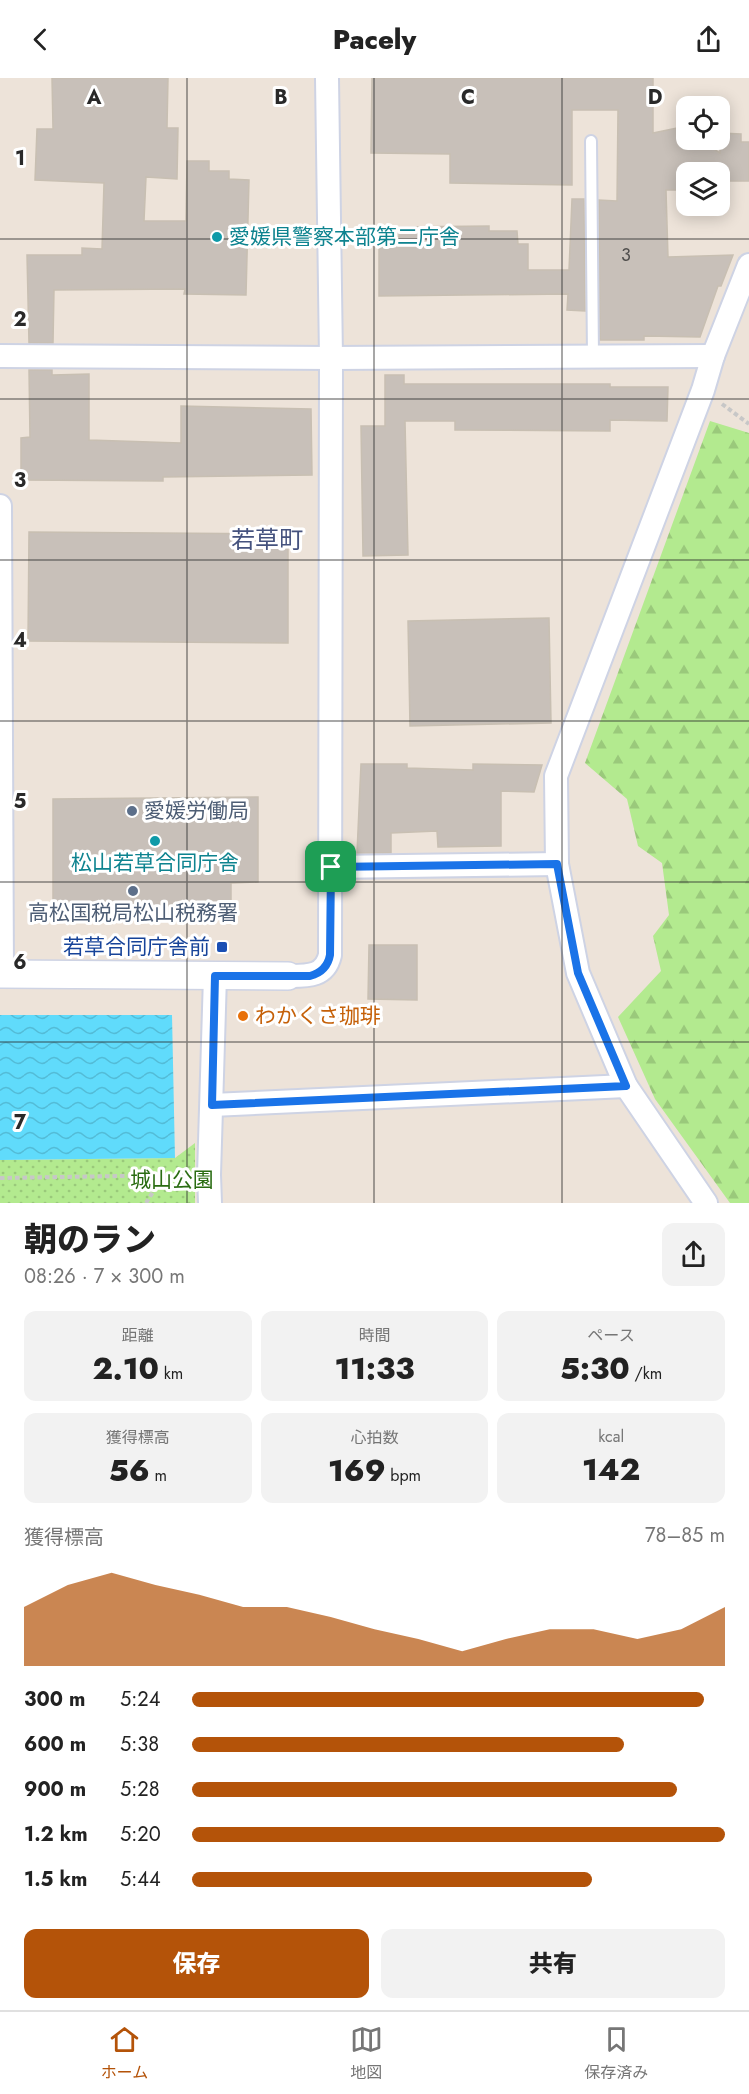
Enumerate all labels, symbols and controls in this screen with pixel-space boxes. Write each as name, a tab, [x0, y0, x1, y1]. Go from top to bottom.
text: Pacely	[333, 20, 416, 59]
icon: back	[24, 23, 57, 56]
icon: share	[692, 23, 725, 56]
text: A	[86, 83, 102, 112]
text: B	[274, 83, 288, 112]
text: C	[461, 83, 475, 112]
text: D	[648, 83, 662, 112]
map controls	[676, 96, 730, 216]
button: locate	[676, 96, 730, 150]
text: 1	[15, 144, 25, 173]
button: layers	[676, 162, 730, 216]
place label: 愛媛県警察本部第二庁舎	[229, 222, 460, 252]
marker: 愛媛県警察本部第二庁舎	[210, 230, 224, 244]
house number: 3	[621, 242, 631, 268]
text: 2	[13, 305, 27, 334]
text: 3	[14, 466, 26, 495]
district label: 若草町	[231, 522, 303, 557]
text: 4	[13, 626, 27, 655]
text: 5	[14, 787, 27, 816]
place label: 愛媛労働局	[144, 796, 249, 826]
marker: 愛媛労働局	[125, 804, 139, 818]
marker: 松山若草合同庁舎	[148, 834, 162, 848]
pin	[305, 841, 356, 892]
place label: 松山若草合同庁舎	[71, 848, 239, 878]
icon: arrive	[314, 850, 347, 883]
marker: 高松国税局松山税務署	[126, 884, 140, 898]
place label: 高松国税局松山税務署	[28, 898, 238, 928]
place label: 若草合同庁舎前	[63, 932, 210, 962]
marker: 若草合同庁舎前	[215, 940, 229, 954]
text: 6	[13, 948, 27, 977]
place label: わかくさ珈琲	[255, 1001, 381, 1031]
marker: わかくさ珈琲	[236, 1009, 250, 1023]
text: 7	[14, 1108, 27, 1137]
park label: 城山公園	[130, 1165, 214, 1195]
text: 朝のラン	[24, 1216, 156, 1263]
button: share	[662, 1223, 725, 1286]
text: 08:26 · 7 × 300 m	[24, 1262, 185, 1291]
text: 距離	[122, 1324, 154, 1347]
text: 時間	[358, 1324, 391, 1347]
text: ペース	[588, 1324, 635, 1347]
text: 2.10	[92, 1347, 159, 1390]
text: 11:33	[334, 1347, 415, 1390]
text: 5:30	[560, 1347, 630, 1390]
text: km	[159, 1362, 183, 1385]
text: /km	[630, 1362, 662, 1385]
text: kcal	[598, 1425, 624, 1448]
text: 獲得標高	[106, 1426, 170, 1449]
text: 心拍数	[350, 1426, 399, 1449]
text: 142	[582, 1448, 640, 1491]
text: 56	[109, 1449, 150, 1492]
text: 169	[328, 1449, 386, 1492]
text: m	[150, 1464, 167, 1487]
text: bpm	[386, 1464, 421, 1487]
text: 78–85 m	[645, 1521, 725, 1550]
text: 獲得標高	[24, 1523, 104, 1552]
text: 300 m	[24, 1685, 85, 1714]
text: 5:24	[120, 1685, 160, 1714]
text: 600 m	[24, 1730, 86, 1759]
text: 5:38	[120, 1730, 159, 1759]
text: 900 m	[24, 1775, 86, 1804]
text: 5:28	[120, 1775, 160, 1804]
text: 1.2 km	[24, 1820, 88, 1849]
text: 5:20	[120, 1820, 161, 1849]
text: 1.5 km	[24, 1865, 87, 1894]
text: 5:44	[120, 1865, 161, 1894]
button: 保存	[24, 1929, 369, 1998]
button: 共有	[381, 1929, 725, 1998]
tab: ホーム	[101, 2023, 148, 2084]
tab: 地図	[350, 2023, 383, 2084]
tab: 保存済み	[584, 2023, 648, 2084]

